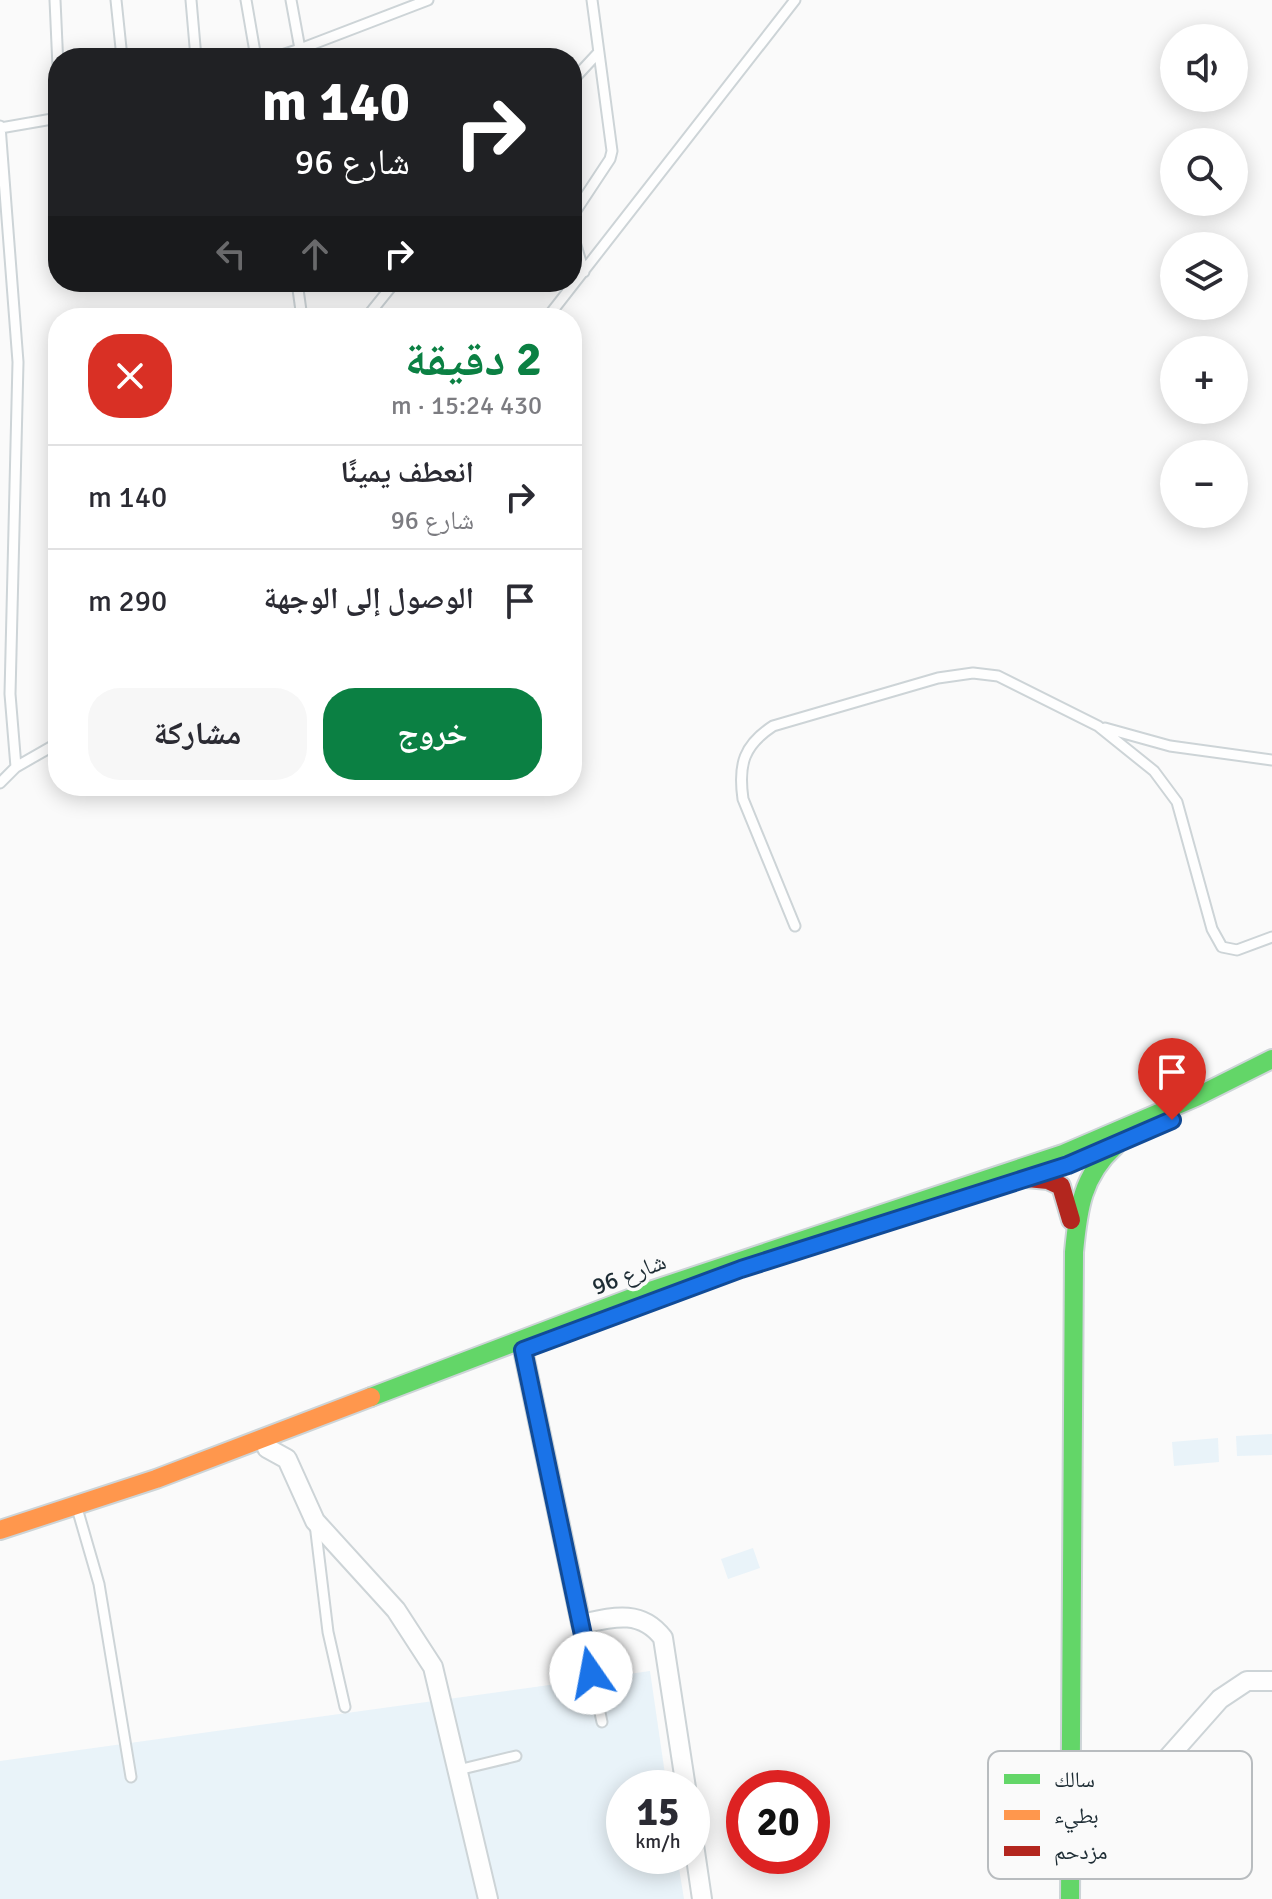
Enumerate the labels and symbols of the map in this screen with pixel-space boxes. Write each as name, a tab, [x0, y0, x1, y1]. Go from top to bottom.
pin	[1138, 1038, 1206, 1120]
street label: شارع 96	[588, 1246, 670, 1302]
position arrow	[549, 1631, 633, 1715]
legend	[988, 1751, 1252, 1879]
text: سالك	[1054, 1766, 1095, 1793]
speed limit sign: 20	[726, 1770, 830, 1874]
text: بطيء	[1054, 1802, 1099, 1833]
text: مزدحم	[1054, 1838, 1108, 1866]

